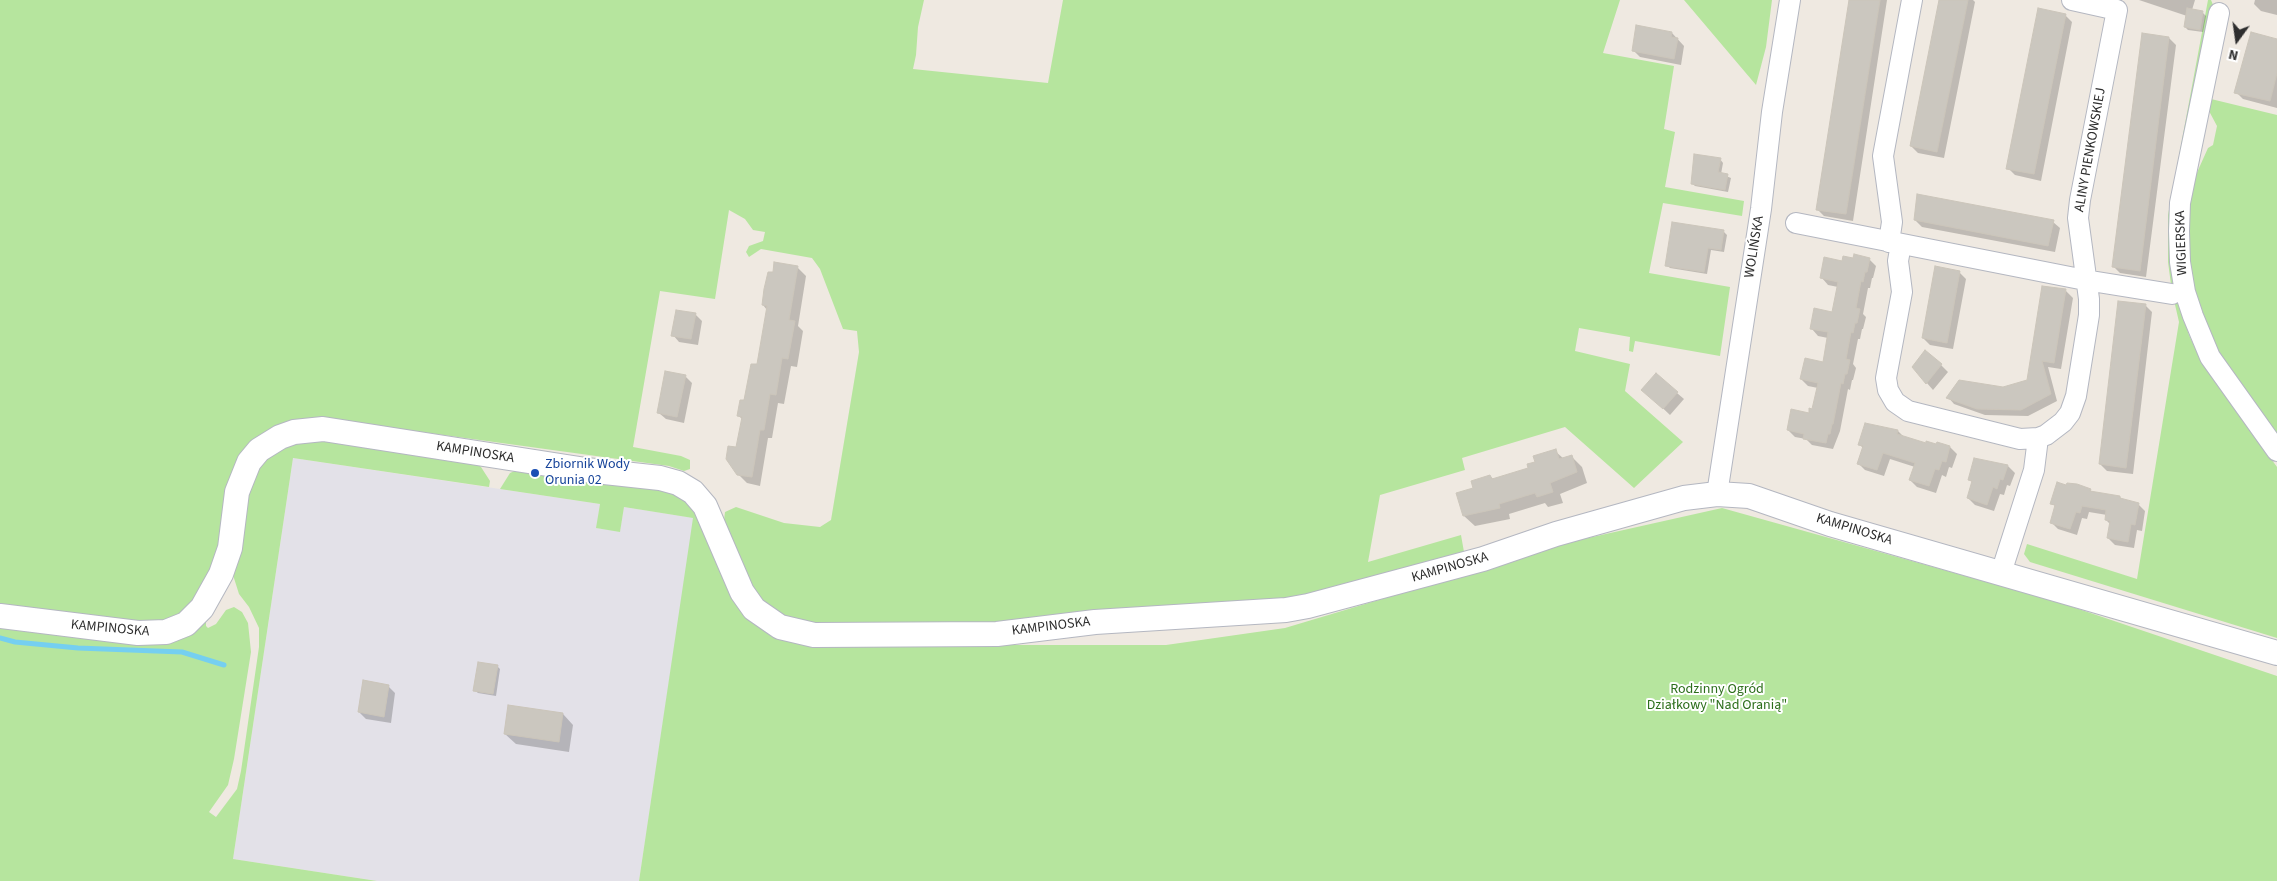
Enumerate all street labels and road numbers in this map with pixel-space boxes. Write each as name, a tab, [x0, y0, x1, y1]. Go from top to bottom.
street label: ALINY PIENKOWSKIEJ	[2072, 87, 2110, 213]
street label: WIGIERSKA	[2172, 210, 2192, 276]
street label: WOLIŃSKA	[1742, 215, 1768, 279]
street label: KAMPINOSKA	[435, 439, 515, 467]
street label: KAMPINOSKA	[1814, 510, 1894, 550]
street label: KAMPINOSKA	[1410, 549, 1490, 587]
street label: KAMPINOSKA	[1011, 614, 1091, 640]
street label: KAMPINOSKA	[70, 617, 150, 641]

